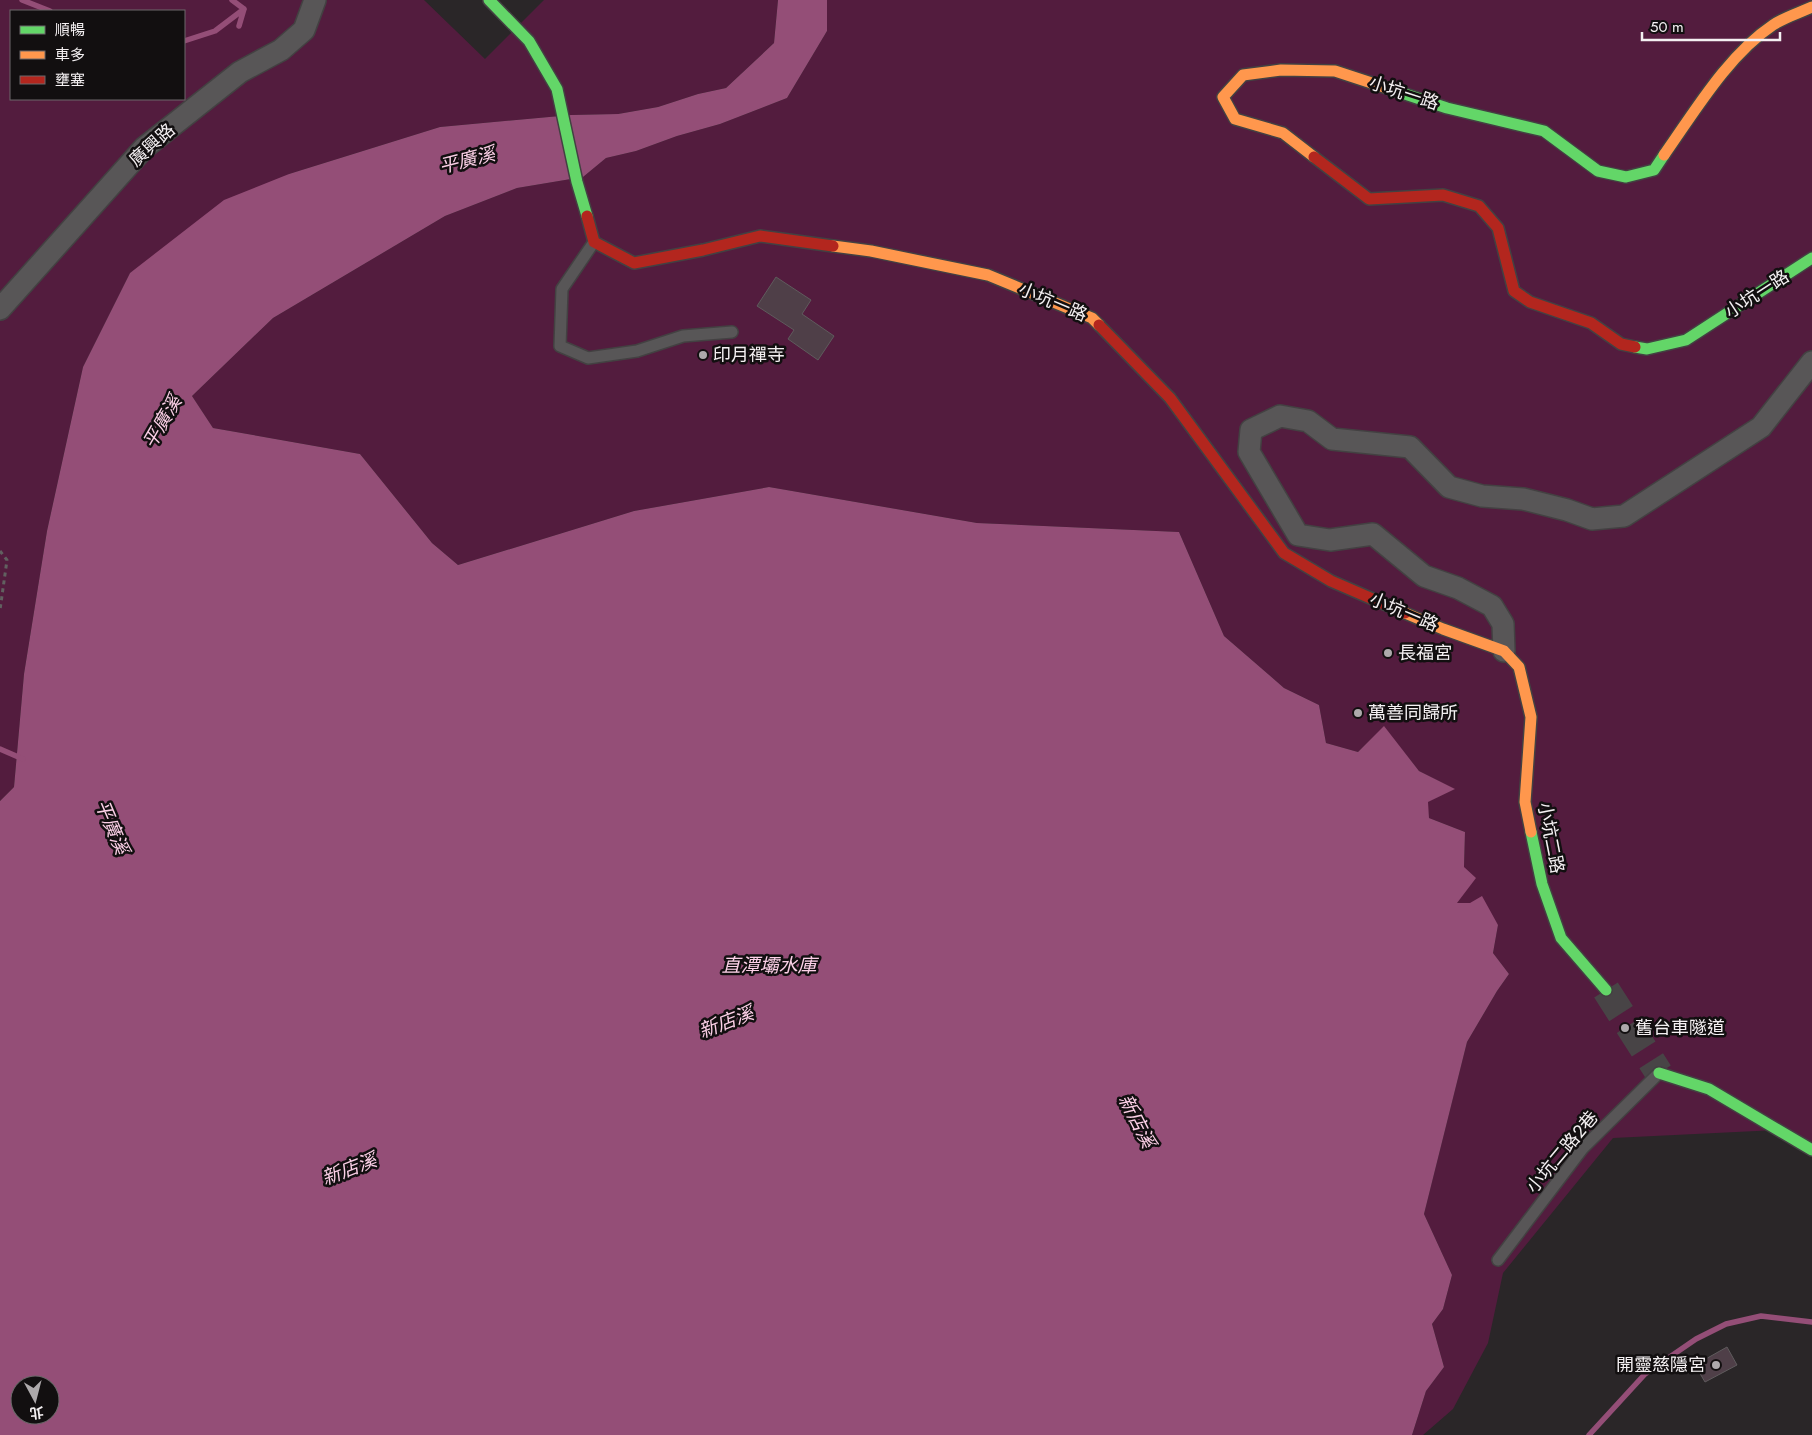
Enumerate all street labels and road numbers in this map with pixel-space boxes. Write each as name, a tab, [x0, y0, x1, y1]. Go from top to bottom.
street label: 小坑一路	[1366, 70, 1442, 116]
street label: 廣興路	[123, 117, 181, 173]
street label: 小坑一路	[1720, 263, 1794, 325]
street label: 小坑一路	[1015, 276, 1091, 328]
street label: 小坑一路	[1366, 586, 1442, 638]
street label: 小坑二路	[1531, 800, 1571, 876]
street label: 小坑二路2巷	[1520, 1105, 1604, 1199]

